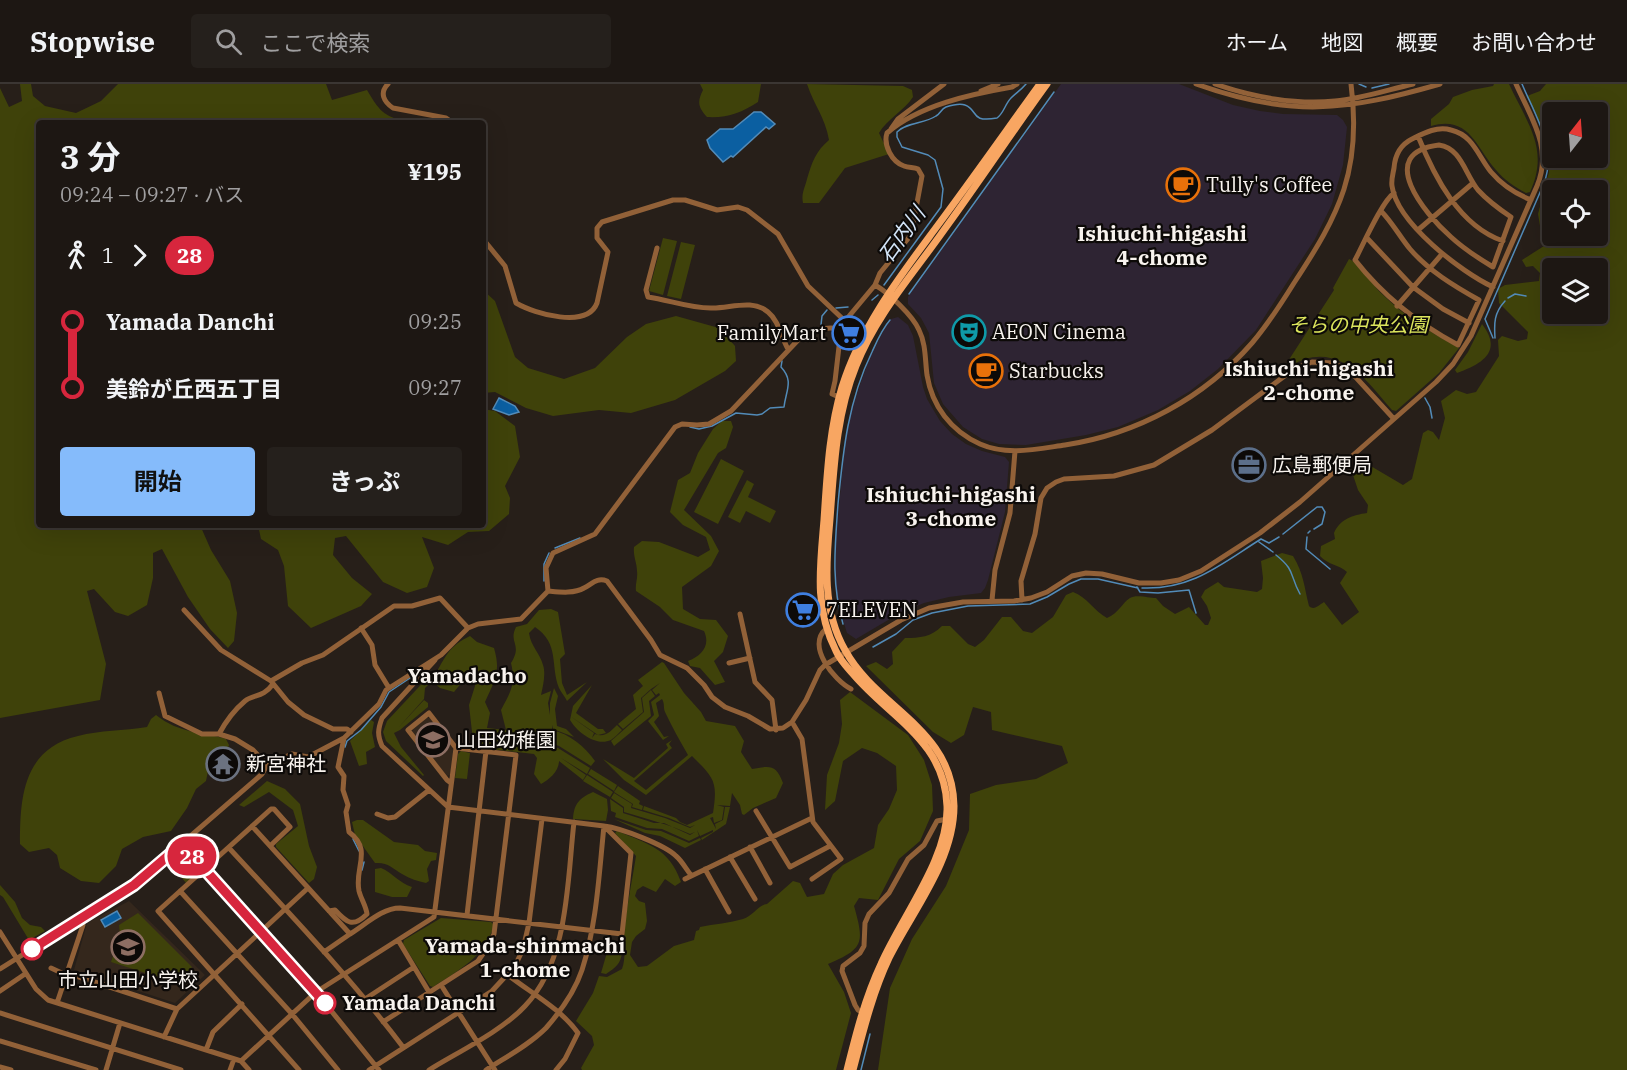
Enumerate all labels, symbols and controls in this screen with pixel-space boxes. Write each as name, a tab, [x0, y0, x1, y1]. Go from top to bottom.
search box	[191, 14, 611, 68]
text: Stopwise	[30, 23, 155, 60]
icon: search	[212, 25, 245, 58]
text: ここで検索	[260, 28, 370, 57]
text: ホーム	[1226, 28, 1288, 56]
text: 地図	[1321, 28, 1363, 56]
text: 概要	[1396, 28, 1438, 56]
text: お問い合わせ	[1471, 28, 1597, 56]
north arrow	[1542, 102, 1608, 168]
map controls	[1542, 102, 1608, 324]
text: 3 分	[60, 135, 120, 178]
text: ¥195	[407, 157, 462, 186]
cafe icon: Tully's Coffee	[1165, 167, 1201, 203]
place label: Tully's Coffee	[1206, 171, 1332, 198]
button: locate	[1542, 180, 1608, 246]
text: 09:24 – 09:27 · バス	[60, 181, 244, 208]
water label: 石内川	[871, 199, 932, 268]
district label: Ishiuchi-higashi 4-chome	[1077, 219, 1247, 271]
icon: walk	[60, 239, 93, 272]
icon: forward	[123, 239, 156, 272]
text: 28	[177, 241, 202, 269]
text: 1	[102, 242, 114, 269]
button: layers	[1542, 258, 1608, 324]
text: Yamada Danchi	[106, 307, 275, 336]
text: 09:25	[408, 308, 462, 335]
park label: そらの中央公園	[1288, 311, 1431, 338]
theatre icon: AEON Cinema	[951, 314, 987, 350]
supermarket icon: FamilyMart	[831, 315, 867, 351]
place label: AEON Cinema	[992, 318, 1126, 345]
place label: FamilyMart	[717, 319, 826, 346]
cafe icon: Starbucks	[968, 353, 1004, 389]
district label: Ishiuchi-higashi 2-chome	[1224, 354, 1394, 406]
place label: Starbucks	[1009, 357, 1104, 384]
text: 美鈴が丘西五丁目	[106, 374, 282, 403]
text: 09:27	[408, 374, 462, 401]
button: 開始	[60, 447, 255, 516]
button: きっぷ	[267, 447, 462, 516]
office icon: 広島郵便局	[1231, 447, 1267, 483]
place label: 広島郵便局	[1272, 451, 1372, 478]
district label: Ishiuchi-higashi 3-chome	[866, 480, 1036, 532]
supermarket icon: 7ELEVEN	[785, 592, 821, 628]
place label: 7ELEVEN	[826, 596, 917, 623]
district label: Yamadacho	[407, 661, 527, 689]
school or university icon: 山田幼稚園	[415, 722, 451, 758]
place label: 山田幼稚園	[456, 726, 556, 753]
temple icon: 新宮神社	[205, 746, 241, 782]
place label: 新宮神社	[246, 750, 326, 777]
line badge: 28	[165, 836, 219, 876]
text: 28	[179, 842, 205, 870]
school or university icon: 市立山田小学校	[110, 929, 146, 965]
district label: Yamada-shinmachi 1-chome	[425, 931, 625, 983]
unlabelled marker	[21, 938, 43, 960]
place label: 市立山田小学校	[58, 966, 198, 993]
place label: Yamada Danchi	[342, 989, 496, 1016]
marker: Yamada Danchi	[314, 992, 336, 1014]

